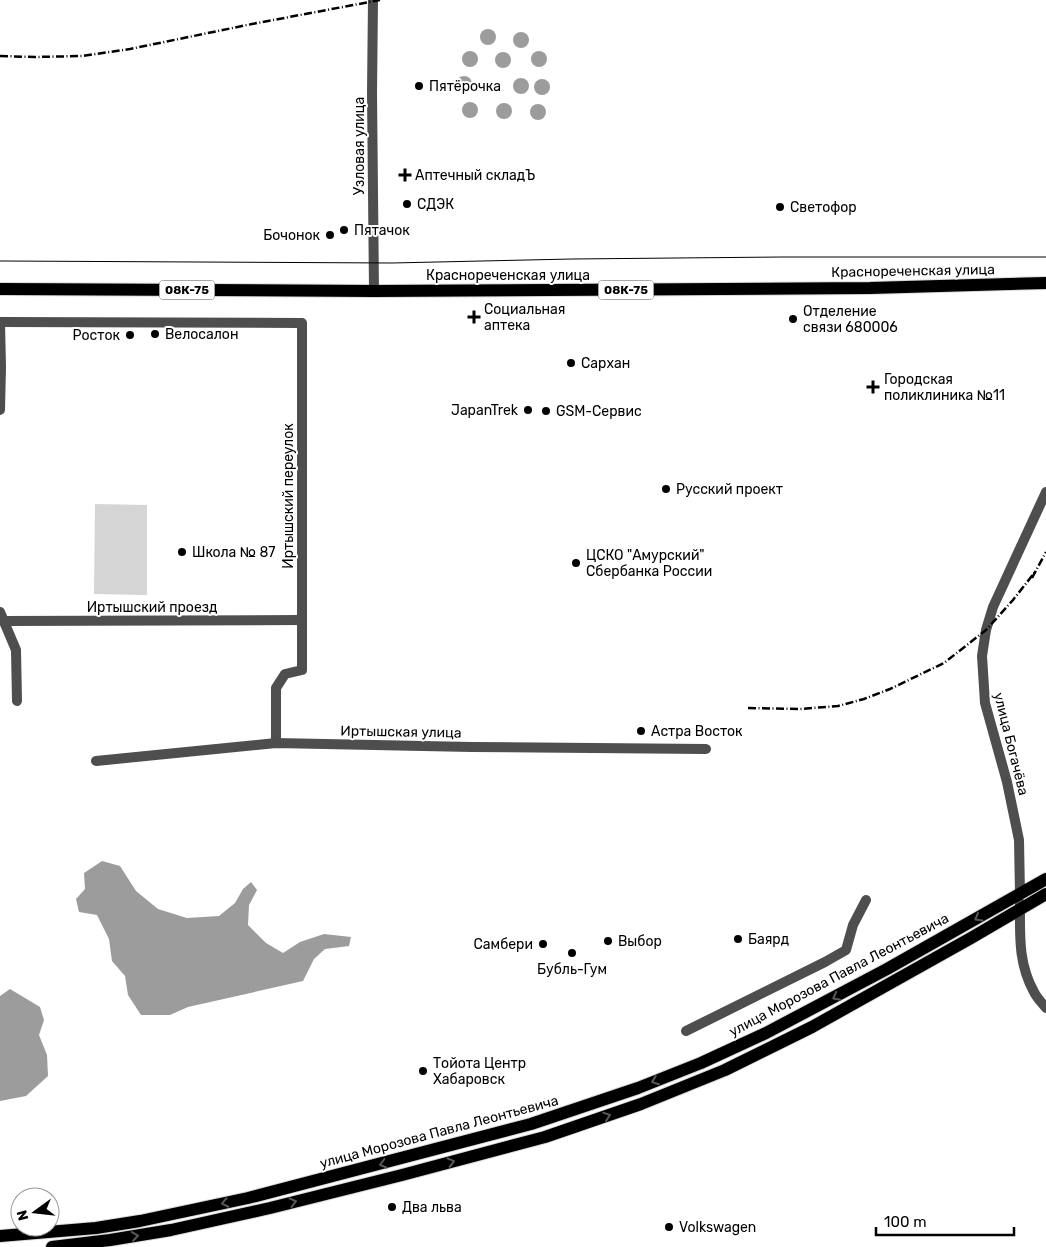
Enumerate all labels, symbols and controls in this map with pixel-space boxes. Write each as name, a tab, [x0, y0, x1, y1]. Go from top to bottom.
place label: Пятёрочка	[429, 78, 501, 95]
marker: Пятёрочка	[413, 80, 425, 92]
street label: Узловая улица	[351, 97, 368, 195]
place label: Аптечный складЪ	[415, 167, 535, 184]
marker: Аптечный складЪ	[399, 169, 411, 181]
place label: СДЭК	[417, 196, 454, 213]
marker: СДЭК	[401, 198, 413, 210]
place label: Светофор	[790, 199, 857, 216]
marker: Светофор	[774, 201, 786, 213]
place label: Пятачок	[354, 222, 410, 239]
marker: Пятачок	[338, 224, 350, 236]
place label: Бочонок	[263, 227, 320, 244]
marker: Бочонок	[324, 229, 336, 241]
street label: Краснореченская улица	[831, 261, 995, 281]
street label: Краснореченская улица	[426, 267, 590, 284]
road number: 08К-75	[160, 280, 214, 300]
road number: 08К-75	[598, 280, 654, 300]
place label: Социальная аптека	[484, 301, 565, 334]
place label: Отделение связи 680006	[803, 303, 898, 336]
marker: Социальная аптека	[468, 311, 480, 323]
marker: Отделение связи 680006	[787, 313, 799, 325]
place label: Велосалон	[165, 326, 238, 343]
place label: Росток	[73, 327, 120, 344]
marker: Велосалон	[149, 328, 161, 340]
marker: Росток	[124, 329, 136, 341]
place label: Сархан	[581, 355, 630, 372]
marker: Сархан	[565, 357, 577, 369]
place label: Городская поликлиника №11	[884, 371, 1005, 404]
marker: Городская поликлиника №11	[866, 380, 880, 394]
place label: JapanTrek	[451, 402, 519, 419]
place label: GSM-Сервис	[556, 403, 642, 420]
marker: JapanTrek	[522, 404, 534, 416]
marker: GSM-Сервис	[540, 405, 552, 417]
street label: Иртышский переулок	[280, 423, 297, 569]
place label: Русский проект	[676, 481, 783, 498]
marker: Русский проект	[660, 483, 672, 495]
place label: Школа № 87	[192, 544, 275, 561]
marker: Школа № 87	[176, 546, 188, 558]
place label: ЦСКО "Амурский" Сбербанка России	[586, 547, 712, 580]
marker: ЦСКО "Амурский" Сбербанка России	[570, 557, 582, 569]
street label: Иртышский проезд	[87, 599, 217, 616]
street label: улица Богачёва	[990, 691, 1032, 797]
street label: Иртышская улица	[340, 722, 462, 742]
place label: Астра Восток	[651, 723, 743, 740]
marker: Астра Восток	[635, 725, 647, 737]
street label: улица Морозова Павла Леонтьевича	[726, 910, 952, 1040]
one-way arrow	[974, 911, 983, 921]
place label: Баярд	[748, 931, 789, 948]
place label: Выбор	[618, 933, 662, 950]
marker: Баярд	[732, 933, 744, 945]
marker: Выбор	[602, 935, 614, 947]
place label: Самбери	[474, 936, 533, 953]
marker: Самбери	[537, 938, 549, 950]
marker: Бубль-Гум	[566, 947, 578, 959]
place label: Бубль-Гум	[537, 961, 607, 978]
one-way arrow	[832, 991, 841, 1001]
place label: Тойота Центр Хабаровск	[433, 1055, 526, 1088]
marker: Тойота Центр Хабаровск	[417, 1065, 429, 1077]
one-way arrow	[651, 1075, 660, 1085]
street label: улица Морозова Павла Леонтьевича	[318, 1092, 560, 1172]
one-way arrow	[602, 1111, 610, 1121]
one-way arrow	[379, 1158, 387, 1168]
one-way arrow	[447, 1158, 455, 1168]
north arrow	[10, 1187, 60, 1237]
one-way arrow	[221, 1197, 229, 1208]
one-way arrow	[289, 1197, 298, 1208]
place label: Два льва	[402, 1199, 462, 1216]
marker: Два льва	[386, 1201, 398, 1213]
scale bar	[876, 1204, 1014, 1236]
text: N	[13, 1208, 32, 1222]
text: 100 m	[884, 1213, 926, 1231]
place label: Volkswagen	[679, 1219, 756, 1236]
marker: Volkswagen	[663, 1221, 675, 1233]
one-way arrow	[130, 1232, 139, 1242]

